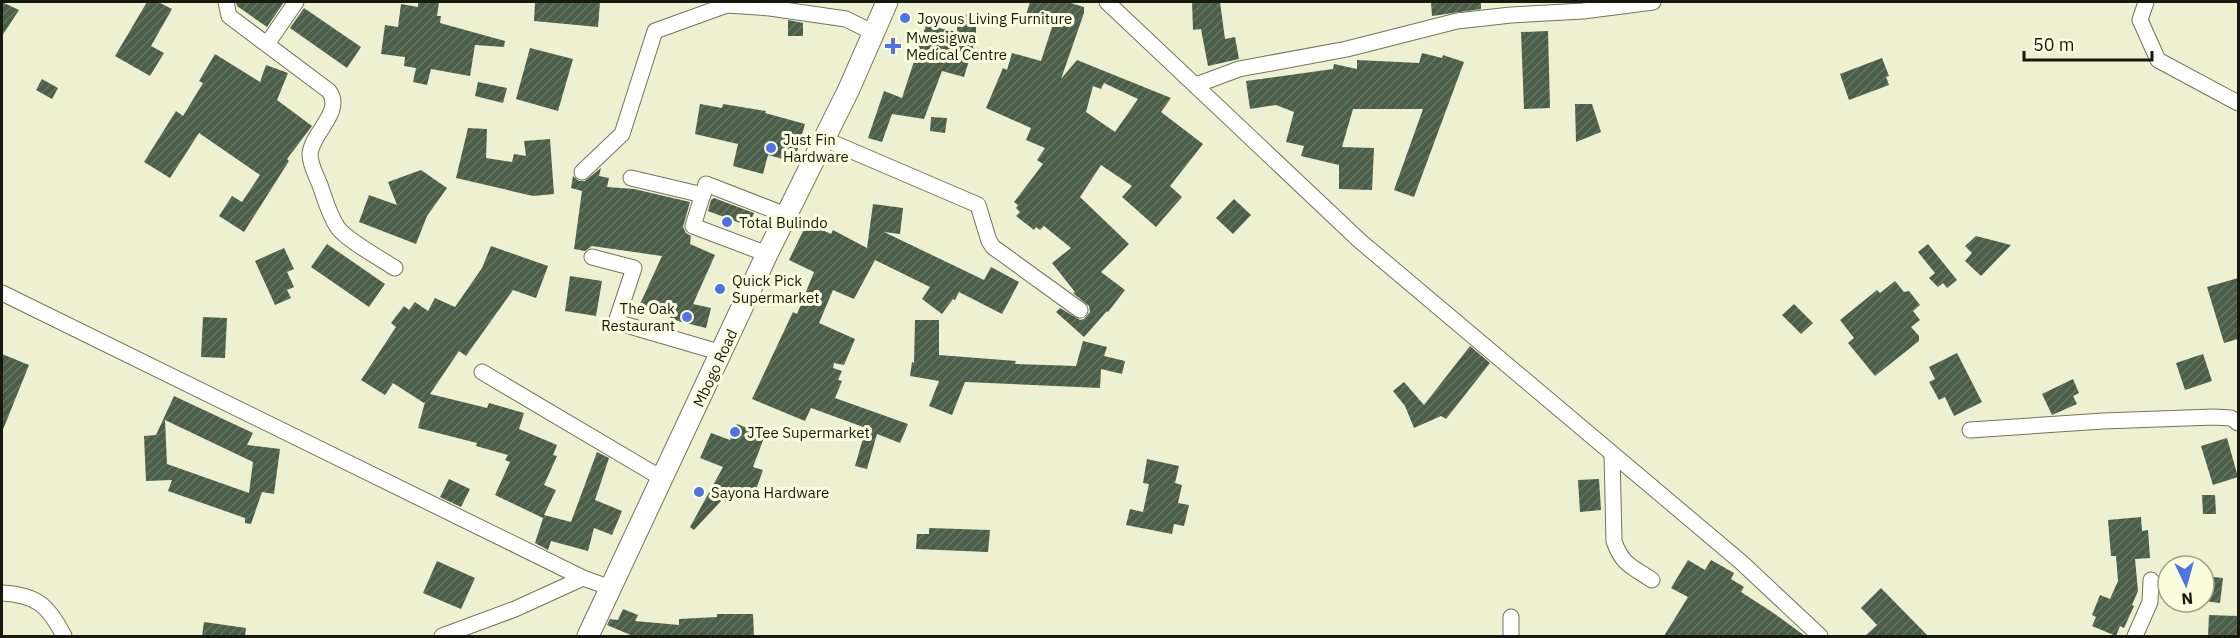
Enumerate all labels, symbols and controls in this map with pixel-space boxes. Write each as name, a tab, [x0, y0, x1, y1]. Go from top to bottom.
place label: Joyous Living Furniture	[917, 9, 1072, 28]
marker: Joyous Living Furniture	[898, 11, 912, 25]
scale bar	[2024, 24, 2152, 62]
place label: Mwesigwa Medical Centre	[906, 28, 1007, 64]
text: 50 m	[2033, 33, 2075, 56]
marker: Mwesigwa Medical Centre	[884, 37, 902, 55]
place label: Just Fin Hardware	[783, 130, 849, 166]
marker: Just Fin Hardware	[764, 141, 778, 155]
place label: Total Bulindo	[739, 213, 828, 232]
marker: Total Bulindo	[720, 215, 734, 229]
place label: Quick Pick Supermarket	[732, 271, 819, 307]
marker: Quick Pick Supermarket	[713, 282, 727, 296]
place label: The Oak Restaurant	[601, 299, 675, 335]
marker: The Oak Restaurant	[680, 310, 694, 324]
street label: Mbogo Road	[689, 326, 741, 410]
place label: JTee Supermarket	[747, 423, 870, 442]
marker: JTee Supermarket	[728, 425, 742, 439]
place label: Sayona Hardware	[711, 483, 829, 502]
marker: Sayona Hardware	[692, 485, 706, 499]
north arrow	[2156, 554, 2216, 614]
text: N	[2181, 588, 2194, 609]

